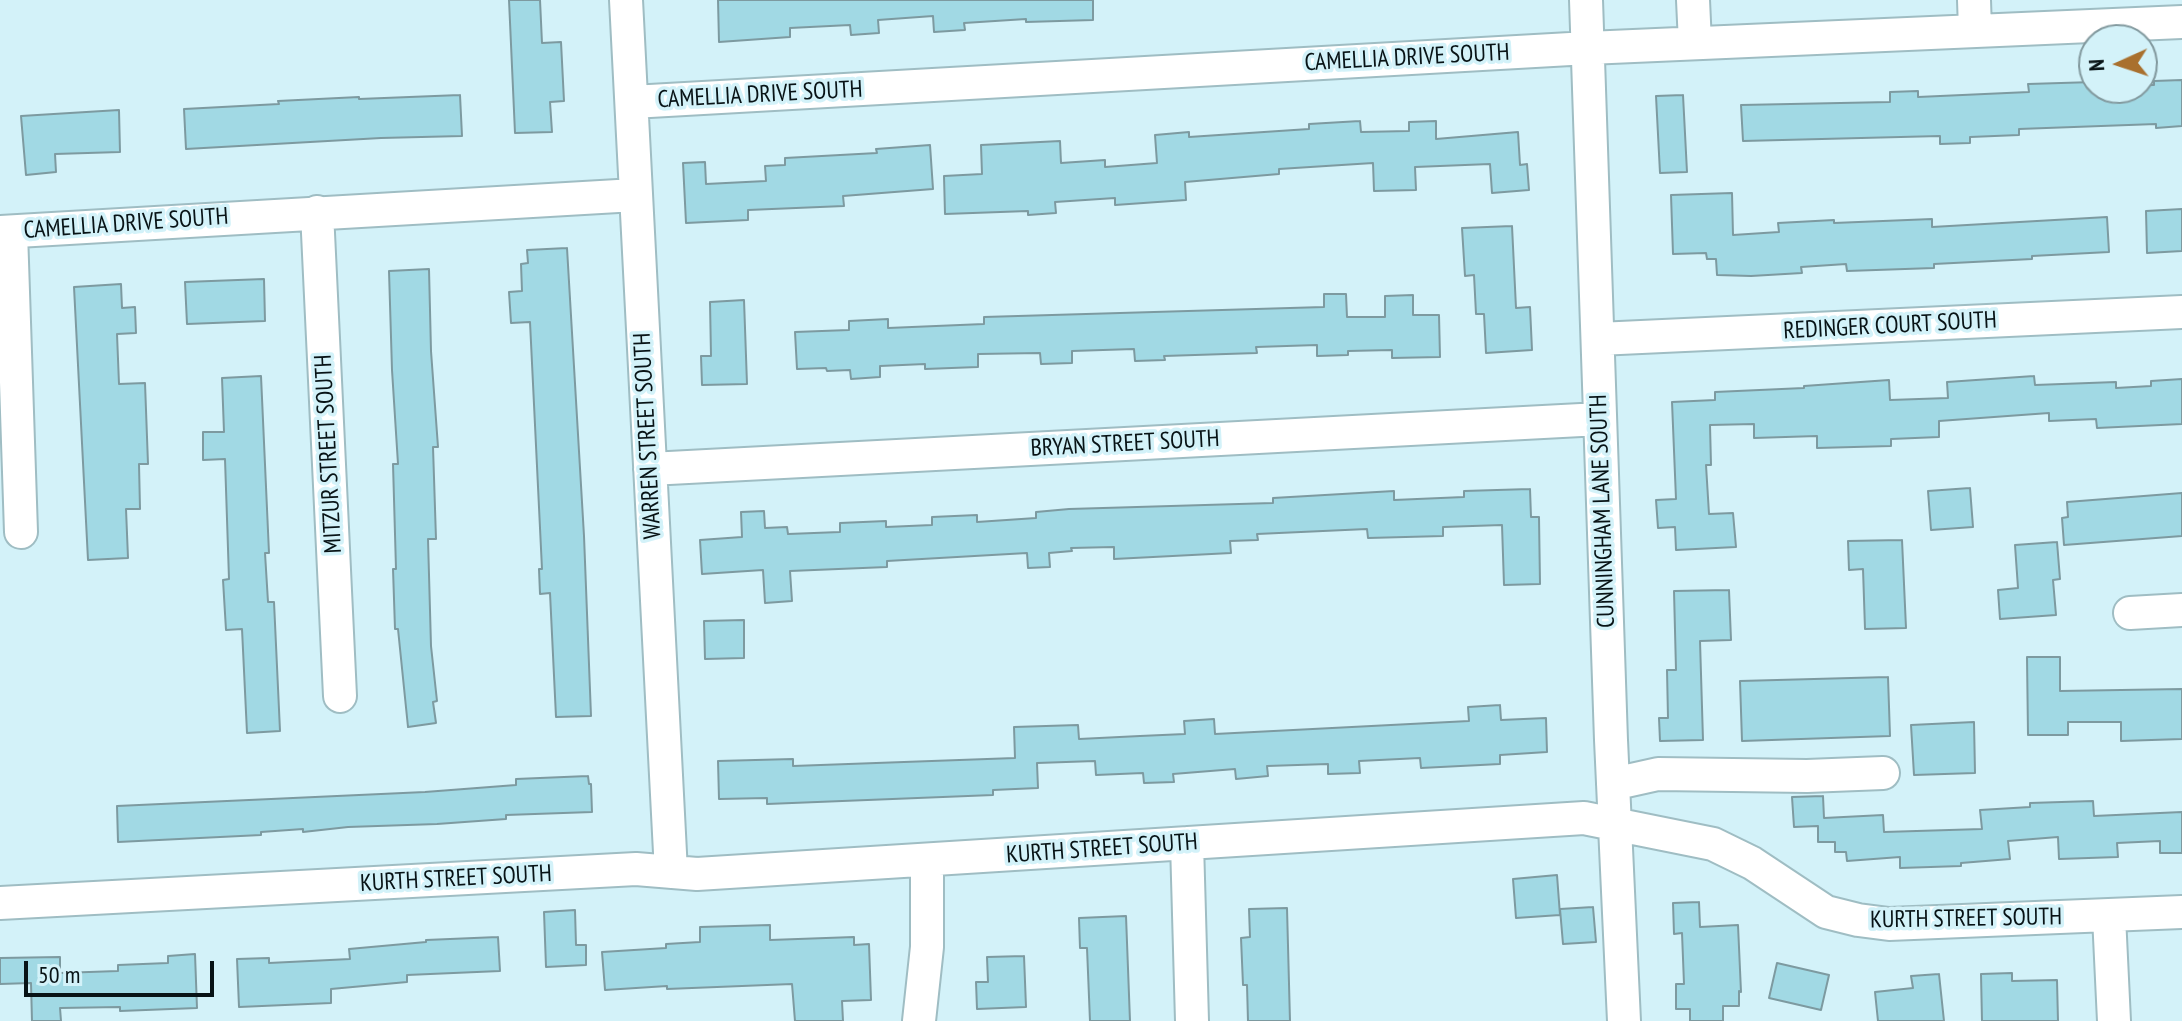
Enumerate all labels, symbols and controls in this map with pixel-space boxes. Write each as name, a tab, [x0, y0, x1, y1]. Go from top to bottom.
north arrow	[2078, 24, 2158, 104]
street label: CAMELLIA DRIVE SOUTH	[1304, 38, 1510, 78]
text: N	[2082, 58, 2110, 72]
street label: CAMELLIA DRIVE SOUTH	[657, 75, 863, 115]
street label: CAMELLIA DRIVE SOUTH	[23, 202, 229, 246]
street label: REDINGER COURT SOUTH	[1783, 306, 1997, 346]
street label: WARREN STREET SOUTH	[628, 332, 668, 540]
street label: MITZUR STREET SOUTH	[309, 354, 349, 554]
street label: CUNNINGHAM LANE SOUTH	[1585, 394, 1621, 628]
street label: BRYAN STREET SOUTH	[1030, 425, 1220, 463]
street label: KURTH STREET SOUTH	[1005, 828, 1199, 870]
street label: KURTH STREET SOUTH	[359, 860, 553, 898]
street label: KURTH STREET SOUTH	[1870, 903, 2062, 935]
scale bar	[28, 945, 218, 995]
text: 50 m	[38, 959, 80, 990]

